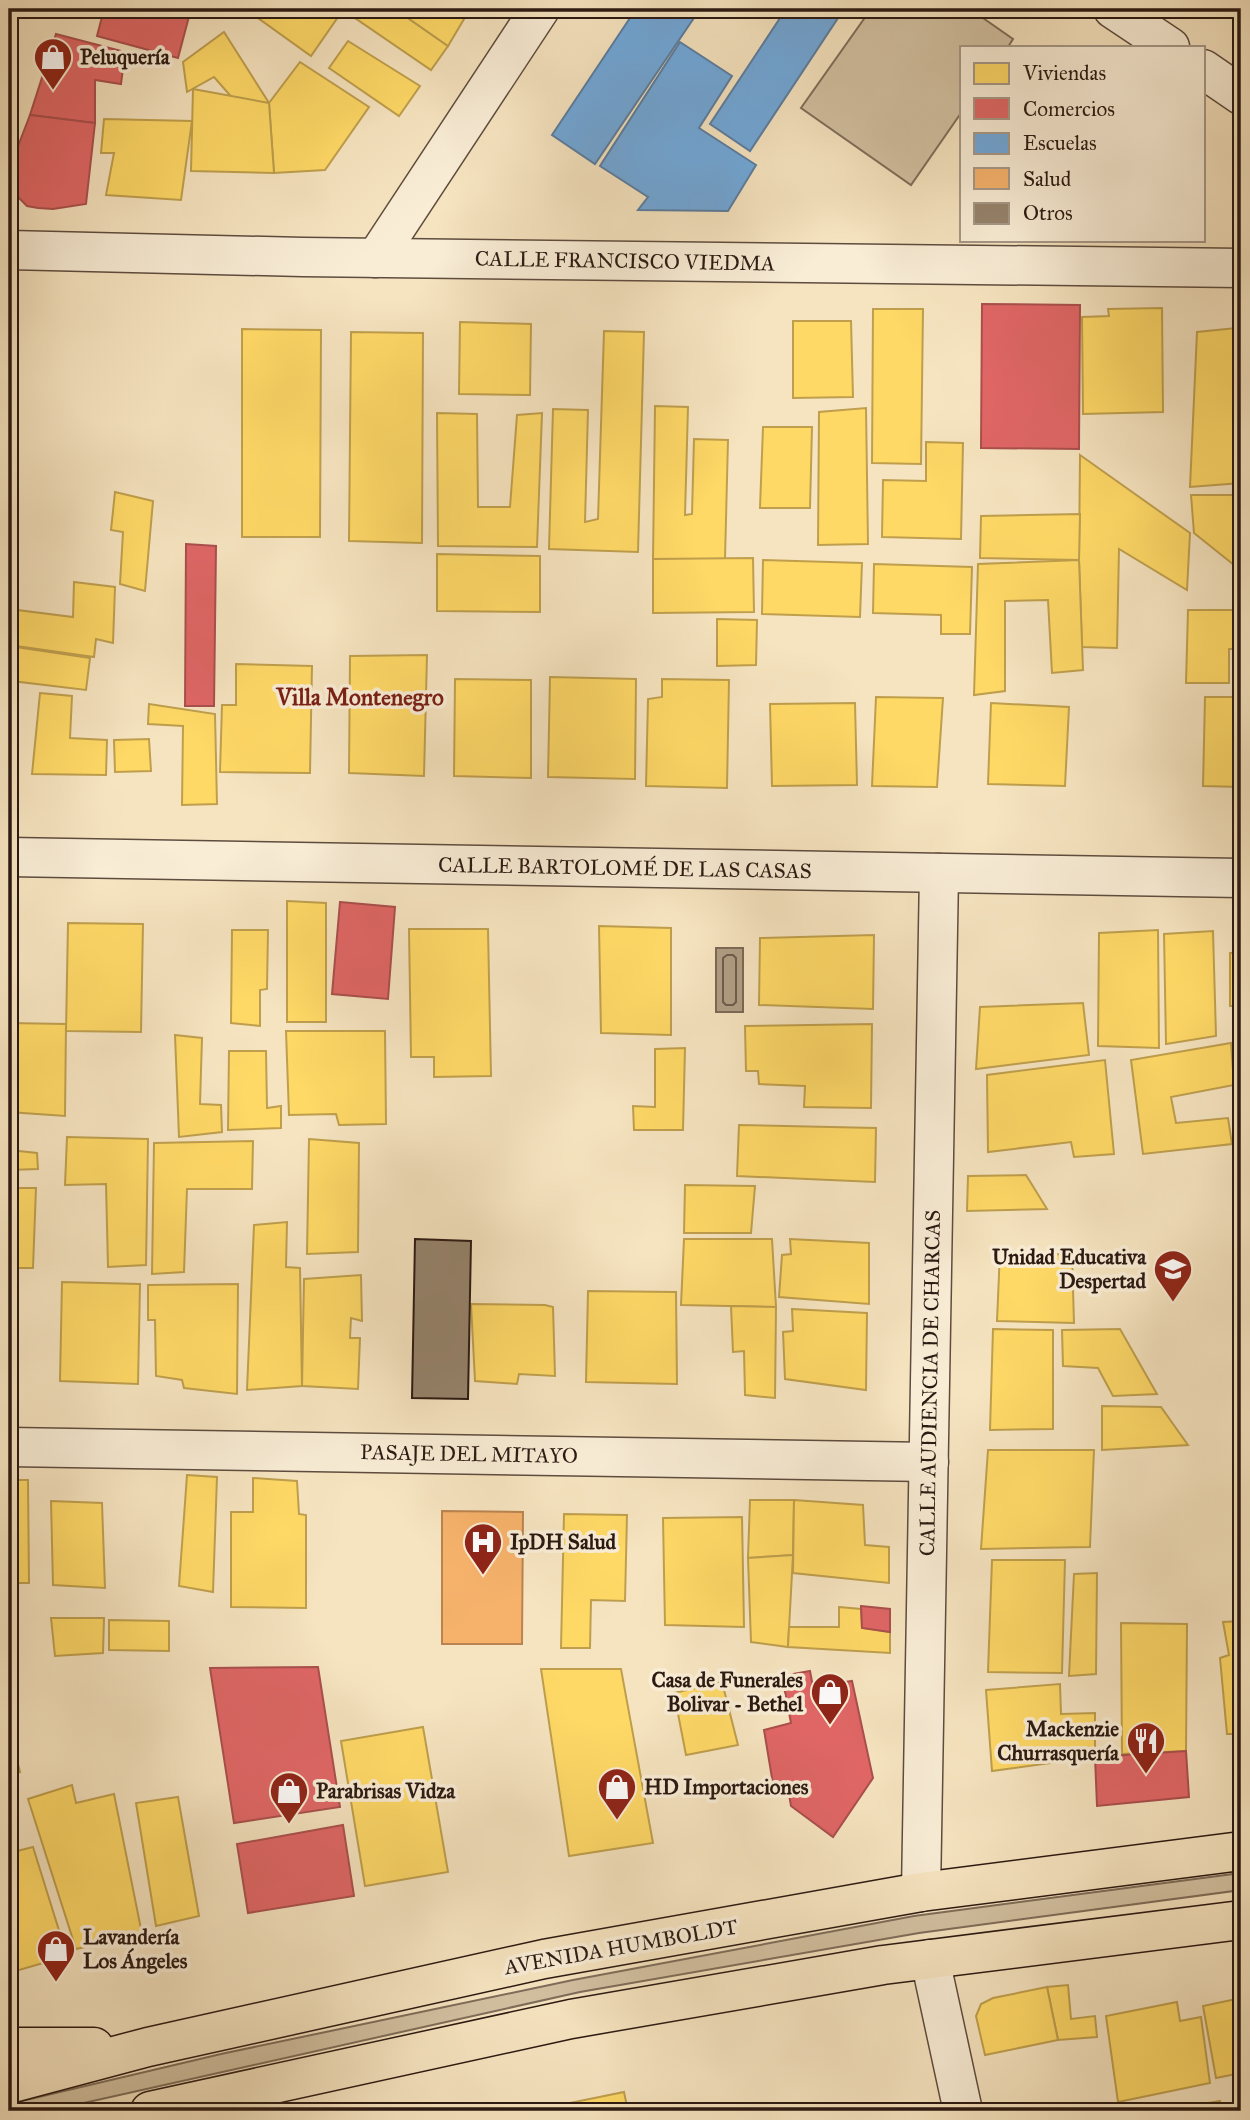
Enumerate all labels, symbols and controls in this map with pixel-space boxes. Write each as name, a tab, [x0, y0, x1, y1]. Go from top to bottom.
shop icon: Peluquería	[32, 36, 74, 91]
place label: Peluquería	[80, 44, 171, 70]
legend	[960, 46, 1204, 242]
text: Viviendas	[1022, 60, 1106, 86]
text: Comercios	[1023, 96, 1115, 122]
text: Escuelas	[1023, 130, 1097, 156]
text: Salud	[1023, 166, 1072, 192]
text: Otros	[1023, 200, 1073, 226]
street label: CALLE FRANCISCO VIEDMA	[475, 245, 775, 277]
district label: Villa Montenegro	[275, 683, 444, 712]
street label: CALLE BARTOLOMÉ DE LAS CASAS	[438, 851, 812, 884]
street label: CALLE AUDIENCIA DE CHARCAS	[914, 1210, 946, 1556]
place label: Unidad Educativa Despertad	[992, 1244, 1147, 1294]
school or university icon: Unidad Educativa Despertad	[1152, 1248, 1194, 1303]
street label: PASAJE DEL MITAYO	[360, 1439, 578, 1469]
hospital icon: IpDH Salud	[462, 1521, 504, 1576]
place label: IpDH Salud	[510, 1529, 617, 1555]
place label: Casa de Funerales Bolivar - Bethel	[651, 1667, 804, 1717]
shop icon: Casa de Funerales Bolivar - Bethel	[809, 1671, 851, 1726]
place label: Mackenzie Churrasquería	[997, 1716, 1120, 1766]
restaurant icon: Mackenzie Churrasquería	[1125, 1720, 1167, 1775]
shop icon: HD Importaciones	[596, 1766, 638, 1821]
shop icon: Parabrisas Vidza	[268, 1770, 310, 1825]
place label: HD Importaciones	[644, 1774, 809, 1800]
place label: Parabrisas Vidza	[316, 1778, 456, 1804]
street label: AVENIDA HUMBOLDT	[501, 1914, 740, 1981]
place label: Lavandería Los Ángeles	[83, 1924, 188, 1974]
shop icon: Lavandería Los Ángeles	[35, 1928, 77, 1983]

